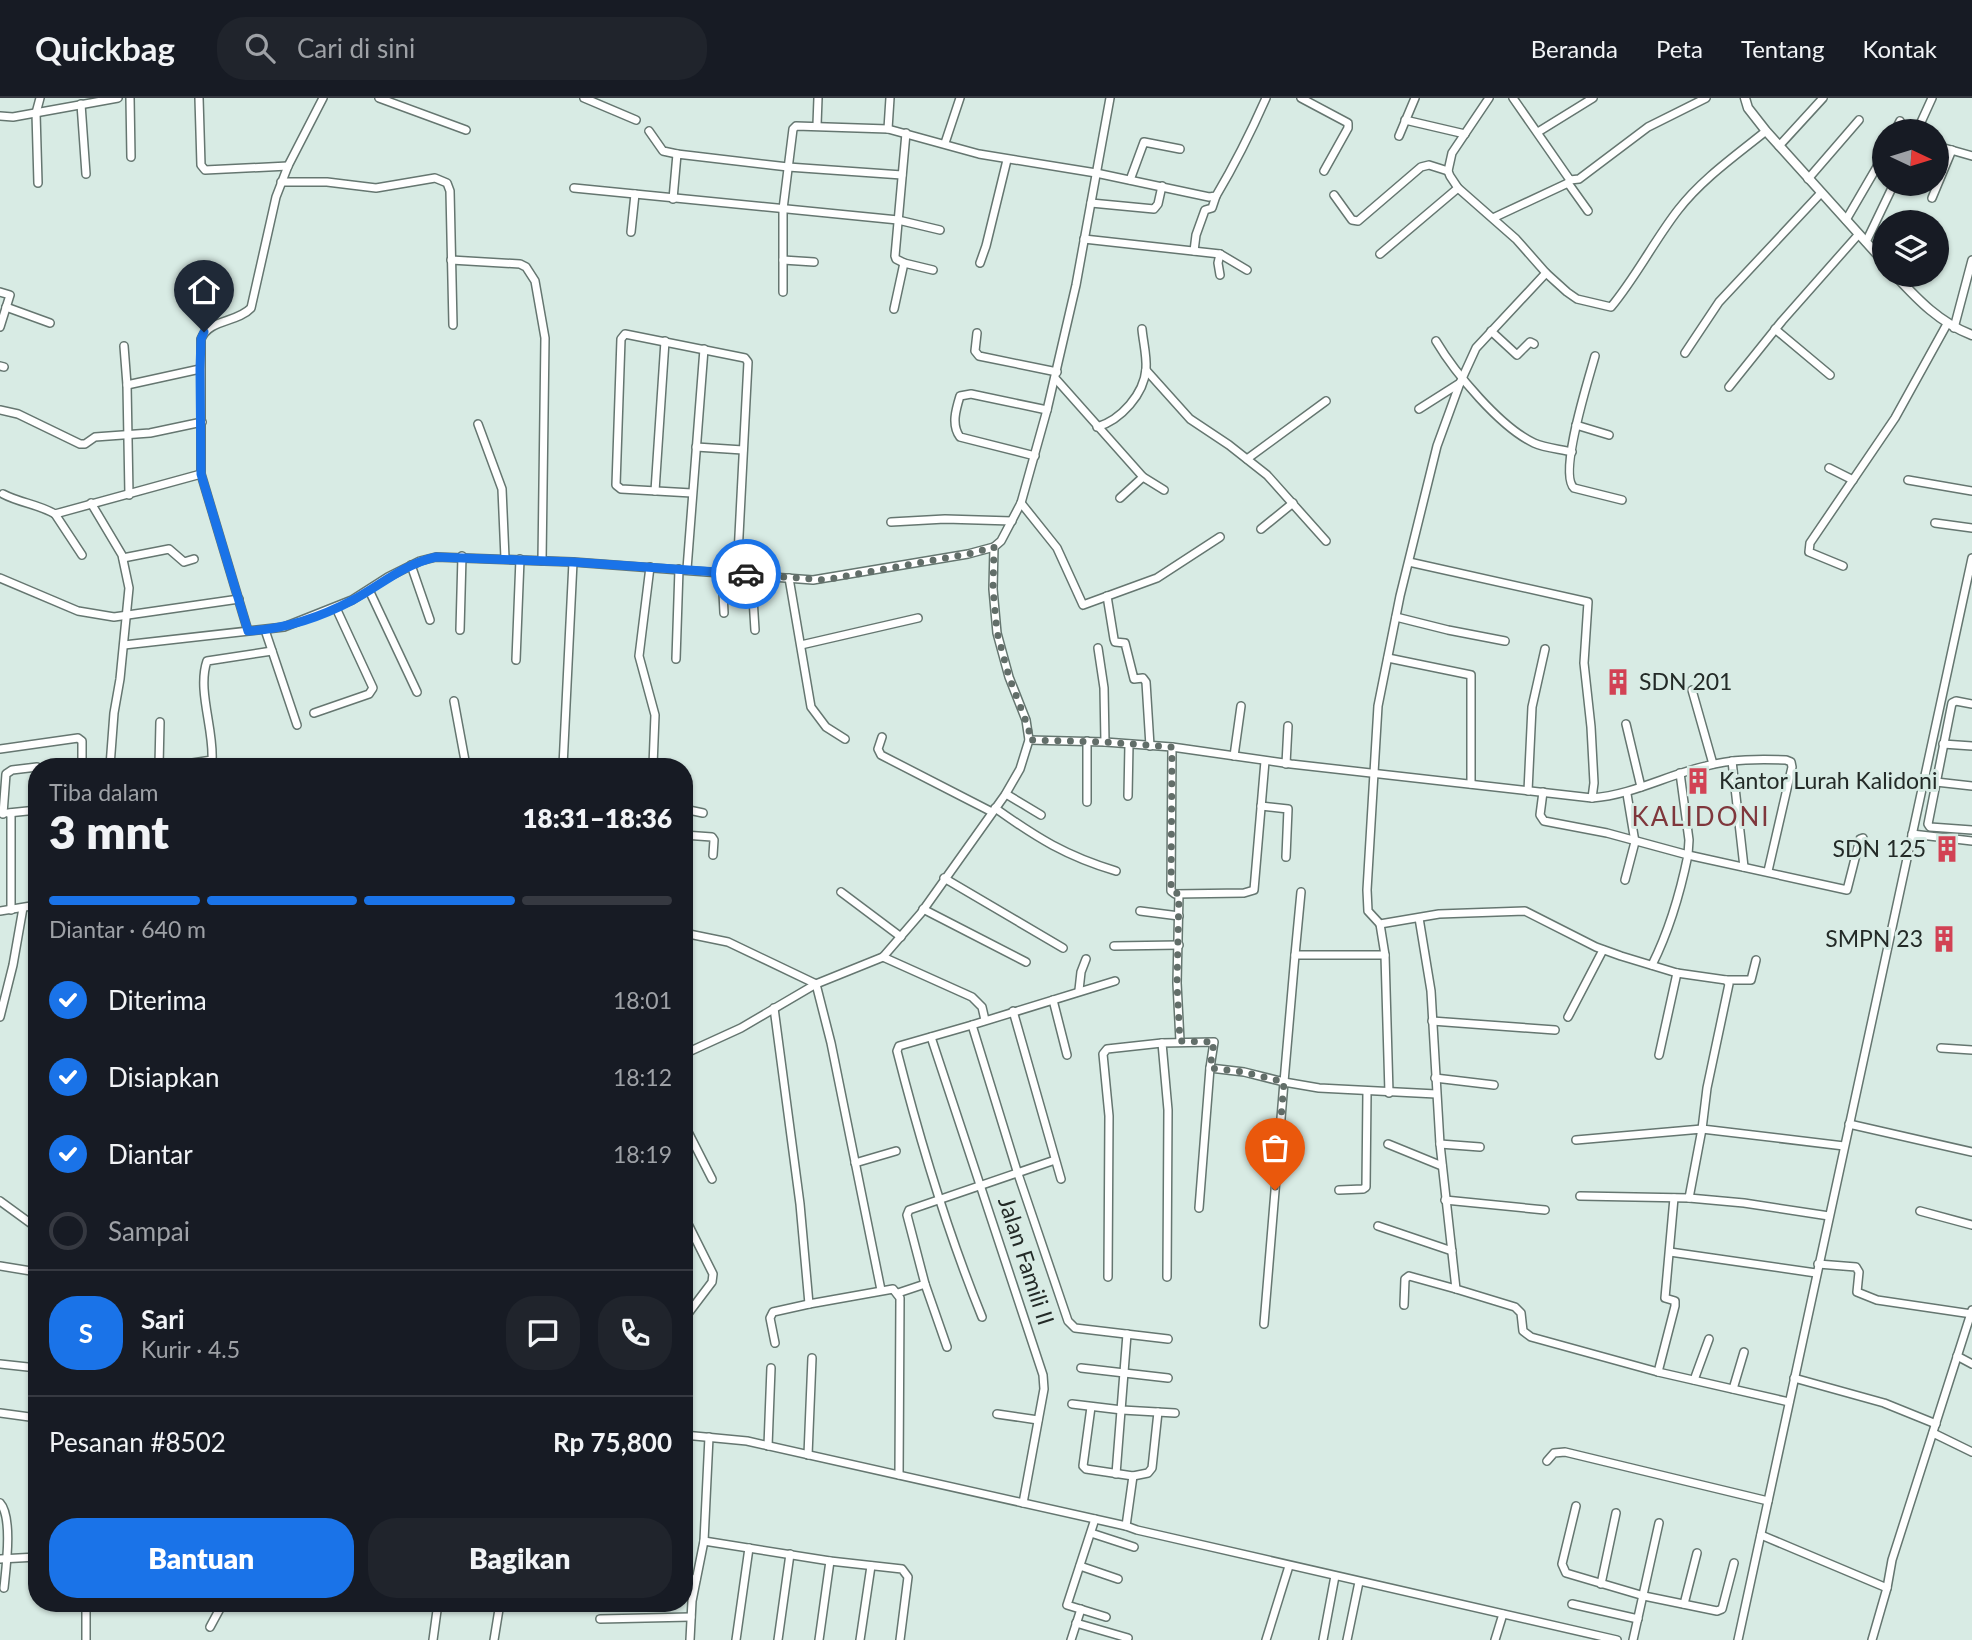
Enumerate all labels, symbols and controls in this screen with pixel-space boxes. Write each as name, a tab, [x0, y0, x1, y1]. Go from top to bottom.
search box	[217, 17, 707, 80]
text: Quickbag	[35, 28, 175, 68]
icon: search	[241, 29, 279, 67]
text: Cari di sini	[297, 32, 415, 64]
text: Beranda	[1531, 34, 1618, 63]
text: Peta	[1656, 34, 1703, 63]
text: Tentang	[1741, 34, 1824, 63]
text: Kontak	[1862, 34, 1937, 63]
north arrow	[1872, 119, 1950, 196]
map controls	[1872, 119, 1949, 287]
button: layers	[1872, 210, 1949, 287]
pin	[174, 260, 234, 332]
icon: home	[185, 271, 223, 309]
courier	[711, 539, 781, 609]
icon: car	[727, 555, 765, 593]
building icon: SDN 201	[1603, 667, 1633, 697]
place label: SDN 201	[1639, 667, 1732, 695]
building icon: Kantor Lurah Kalidoni	[1683, 766, 1713, 796]
place label: Kantor Lurah Kalidoni	[1719, 766, 1937, 794]
text: Tiba dalam	[49, 778, 158, 806]
district label: KALIDONI	[1631, 800, 1771, 832]
text: 18:31–18:36	[522, 802, 672, 834]
text: 3 mnt	[49, 804, 169, 859]
place label: SDN 125	[1833, 834, 1926, 862]
building icon: SDN 125	[1932, 834, 1962, 864]
text: Diantar · 640 m	[49, 915, 206, 943]
place label: SMPN 23	[1825, 924, 1923, 952]
building icon: SMPN 23	[1929, 924, 1959, 954]
icon: check	[49, 981, 87, 1019]
text: Diterima	[108, 984, 207, 1016]
text: 18:01	[613, 986, 672, 1014]
icon: check	[49, 1058, 87, 1096]
text: Disiapkan	[108, 1061, 219, 1093]
text: 18:12	[613, 1063, 672, 1091]
pin	[1245, 1118, 1305, 1190]
icon: bag	[1256, 1129, 1294, 1167]
icon: check	[49, 1135, 87, 1173]
text: Diantar	[108, 1138, 193, 1170]
text: 18:19	[613, 1140, 672, 1168]
street label: Jalan Famili II	[993, 1193, 1061, 1328]
text: Sampai	[108, 1215, 190, 1247]
button: chat	[506, 1296, 580, 1370]
button: phone	[598, 1296, 672, 1370]
text: Sari	[141, 1303, 185, 1335]
text: S	[79, 1317, 93, 1349]
text: Kurir · 4.5	[141, 1335, 240, 1363]
text: Pesanan #8502	[49, 1426, 226, 1458]
text: Rp 75,800	[553, 1426, 672, 1458]
button: Bantuan	[49, 1518, 354, 1598]
button: Bagikan	[368, 1518, 672, 1598]

